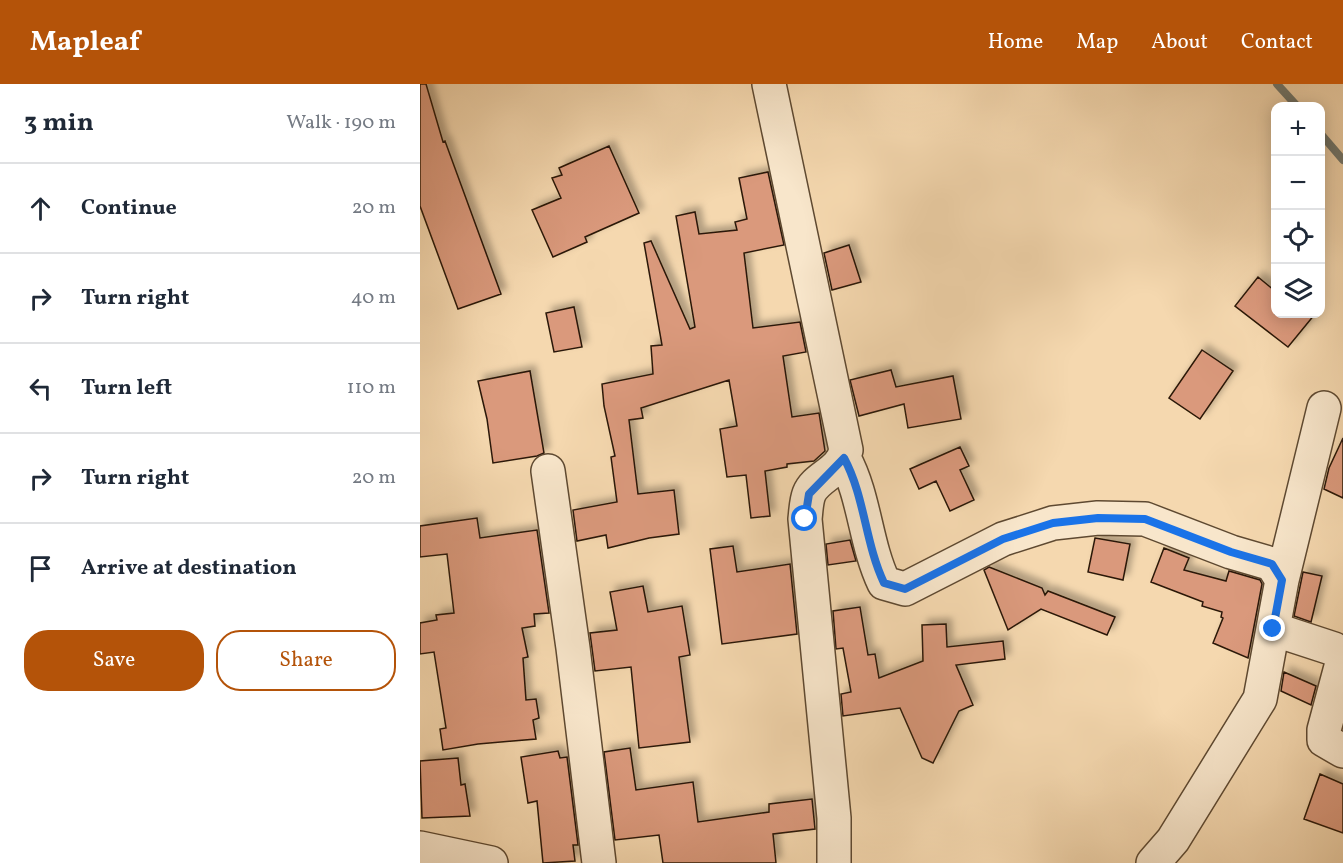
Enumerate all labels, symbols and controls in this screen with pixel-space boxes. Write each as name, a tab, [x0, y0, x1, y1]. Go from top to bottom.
text: Mapleaf	[30, 23, 140, 62]
text: Home	[988, 28, 1043, 57]
text: Map	[1076, 28, 1118, 57]
text: About	[1151, 28, 1208, 57]
text: Contact	[1241, 28, 1313, 57]
map controls	[1271, 102, 1325, 318]
button: +	[1271, 102, 1325, 156]
text: 3 min	[24, 105, 94, 141]
text: Walk · 190 m	[286, 109, 396, 137]
button: −	[1271, 156, 1325, 210]
icon: ahead	[24, 192, 57, 225]
text: Continue	[81, 193, 177, 224]
text: 20 m	[352, 194, 396, 222]
button: locate	[1271, 210, 1325, 264]
button: layers	[1271, 264, 1325, 318]
icon: right	[24, 282, 57, 315]
text: Turn right	[81, 283, 189, 314]
text: 40 m	[351, 284, 396, 312]
icon: left	[24, 372, 57, 405]
text: Turn left	[81, 373, 172, 404]
text: 110 m	[347, 374, 396, 402]
icon: right	[24, 462, 57, 495]
text: Turn right	[81, 463, 189, 494]
text: 20 m	[352, 464, 396, 492]
route start	[791, 505, 817, 531]
icon: arrive	[24, 552, 57, 585]
text: Arrive at destination	[81, 553, 297, 584]
route end	[1259, 615, 1285, 641]
button: Save	[24, 630, 204, 691]
button: Share	[216, 630, 396, 691]

